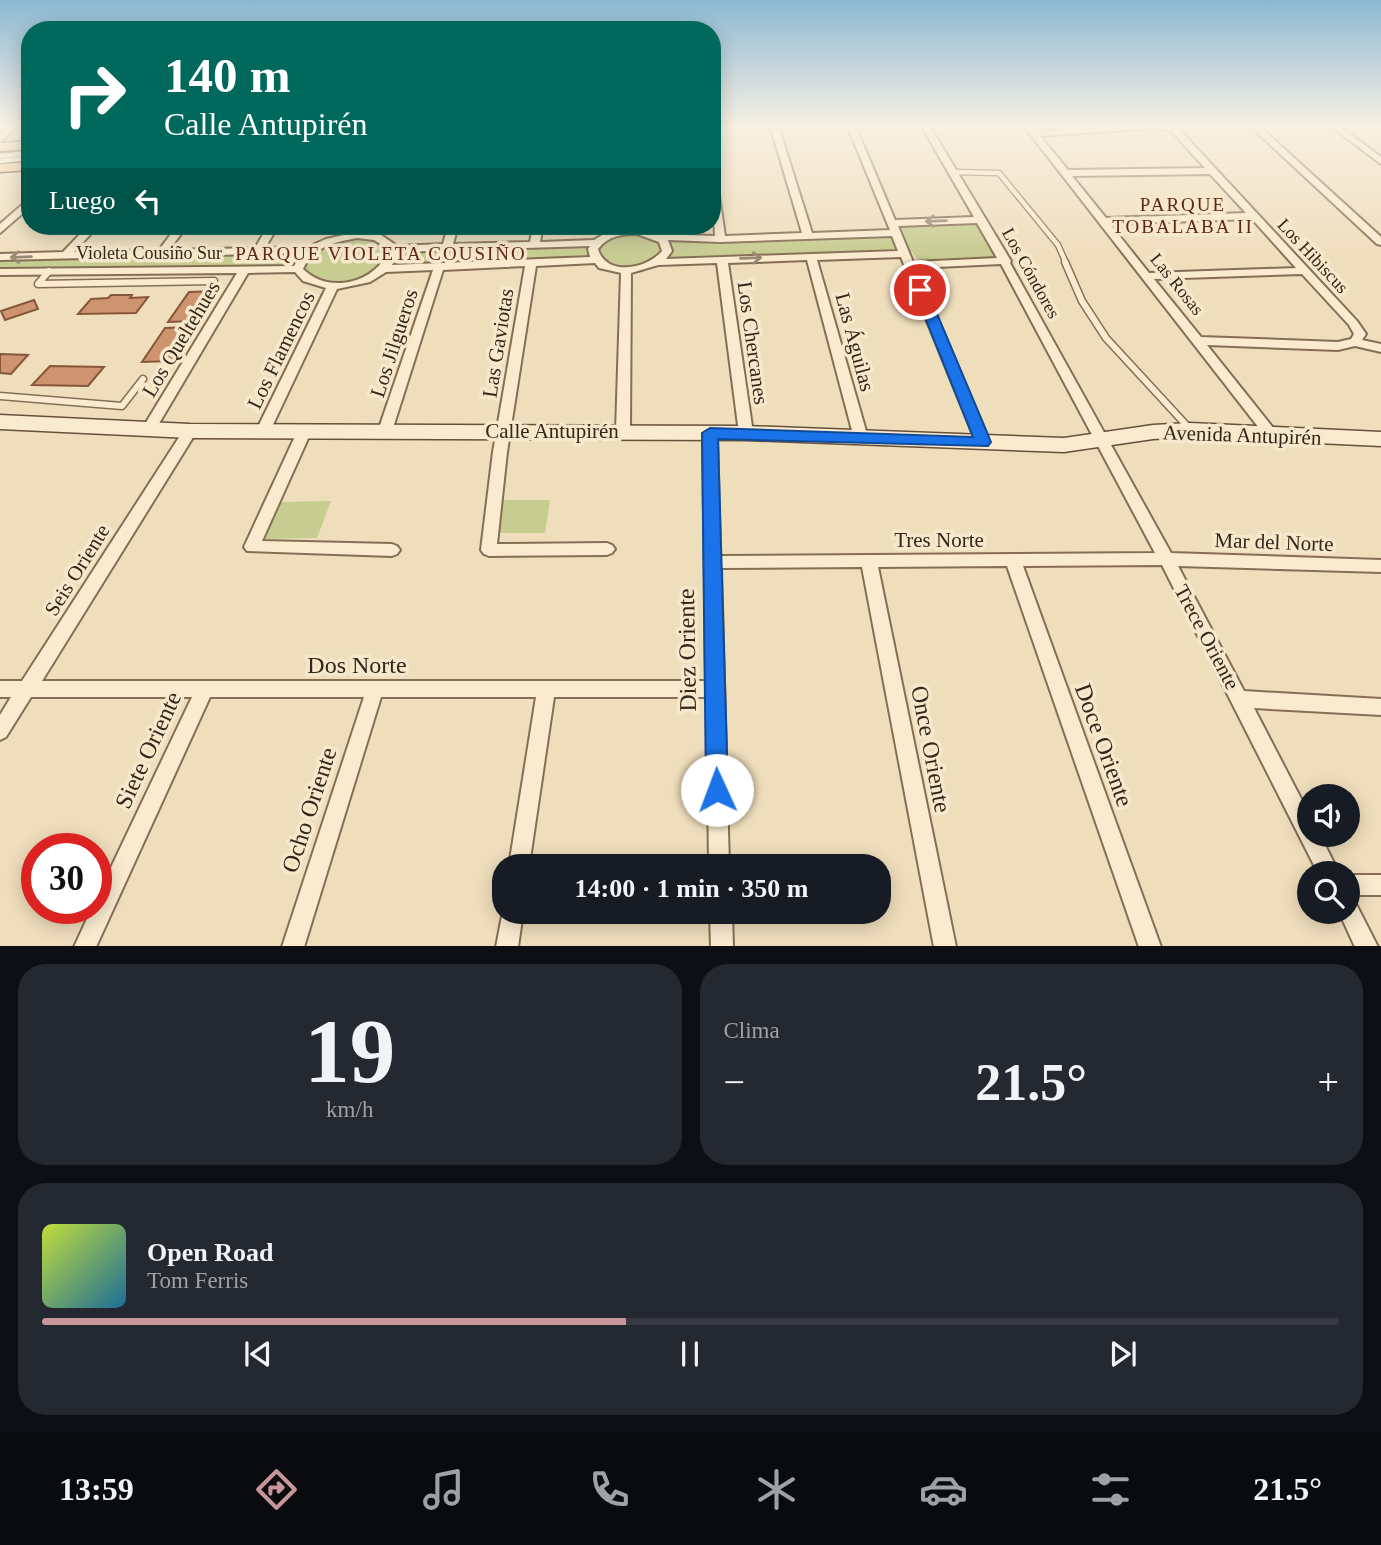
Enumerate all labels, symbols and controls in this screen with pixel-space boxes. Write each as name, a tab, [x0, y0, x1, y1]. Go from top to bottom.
text: 140 m	[164, 48, 291, 103]
icon: right	[49, 49, 140, 140]
text: Calle Antupirén	[164, 106, 368, 142]
icon: left	[129, 182, 167, 220]
text: Luego	[49, 186, 115, 215]
district label: PARQUE TOBALABA II	[1112, 194, 1254, 237]
one-way arrow	[925, 215, 948, 228]
street label: Los Hibiscus	[1273, 215, 1353, 297]
street label: Los Cóndores	[998, 224, 1064, 322]
street label: Violeta Cousiño Sur	[76, 243, 222, 263]
district label: PARQUE VIOLETA COUSIÑO	[235, 243, 527, 264]
street label: Las Rosas	[1146, 249, 1208, 319]
one-way arrow	[10, 250, 33, 263]
one-way arrow	[740, 252, 763, 265]
pin	[890, 260, 950, 320]
icon: arrive	[901, 271, 939, 309]
street label: Los Queltehues	[137, 277, 225, 401]
street label: Los Chercanes	[732, 280, 774, 406]
street label: Los Jilgueros	[365, 286, 423, 400]
street label: Los Flamencos	[242, 287, 320, 413]
street label: Las Gaviotas	[478, 287, 518, 399]
street label: Las Águilas	[830, 290, 880, 394]
street label: Calle Antupirén	[485, 419, 619, 443]
street label: Avenida Antupirén	[1162, 420, 1322, 450]
street label: Seis Oriente	[39, 520, 115, 620]
street label: Tres Norte	[894, 528, 984, 552]
street label: Mar del Norte	[1214, 528, 1334, 556]
street label: Trece Oriente	[1169, 580, 1245, 694]
street label: Diez Oriente	[673, 588, 701, 712]
street label: Dos Norte	[307, 652, 407, 678]
street label: Doce Oriente	[1070, 680, 1138, 810]
street label: Once Oriente	[906, 683, 956, 815]
street label: Siete Oriente	[110, 687, 186, 813]
street label: Ocho Oriente	[277, 744, 341, 876]
position arrow	[680, 753, 754, 827]
map controls	[1297, 784, 1360, 924]
button: sound	[1297, 784, 1360, 847]
speed limit sign: 30	[21, 833, 112, 924]
button: search	[1297, 861, 1360, 924]
text: 14:00 · 1 min · 350 m	[575, 874, 809, 903]
text: 19	[304, 1001, 395, 1102]
text: Clima	[724, 1018, 780, 1043]
text: 21.5°	[975, 1054, 1087, 1111]
text: −	[724, 1061, 745, 1103]
text: +	[1318, 1061, 1339, 1103]
text: km/h	[326, 1097, 373, 1122]
text: Open Road	[147, 1238, 273, 1267]
text: Tom Ferris	[147, 1268, 248, 1293]
icon: previous	[239, 1335, 277, 1373]
icon: pause	[671, 1335, 709, 1373]
icon: next	[1104, 1335, 1142, 1373]
icon: directions	[252, 1465, 301, 1514]
icon: music	[419, 1465, 468, 1514]
icon: phone	[585, 1465, 634, 1514]
icon: climate	[752, 1465, 801, 1514]
icon: car	[919, 1465, 968, 1514]
icon: filters	[1086, 1465, 1135, 1514]
text: 13:59	[59, 1471, 134, 1507]
text: 21.5°	[1253, 1471, 1322, 1507]

